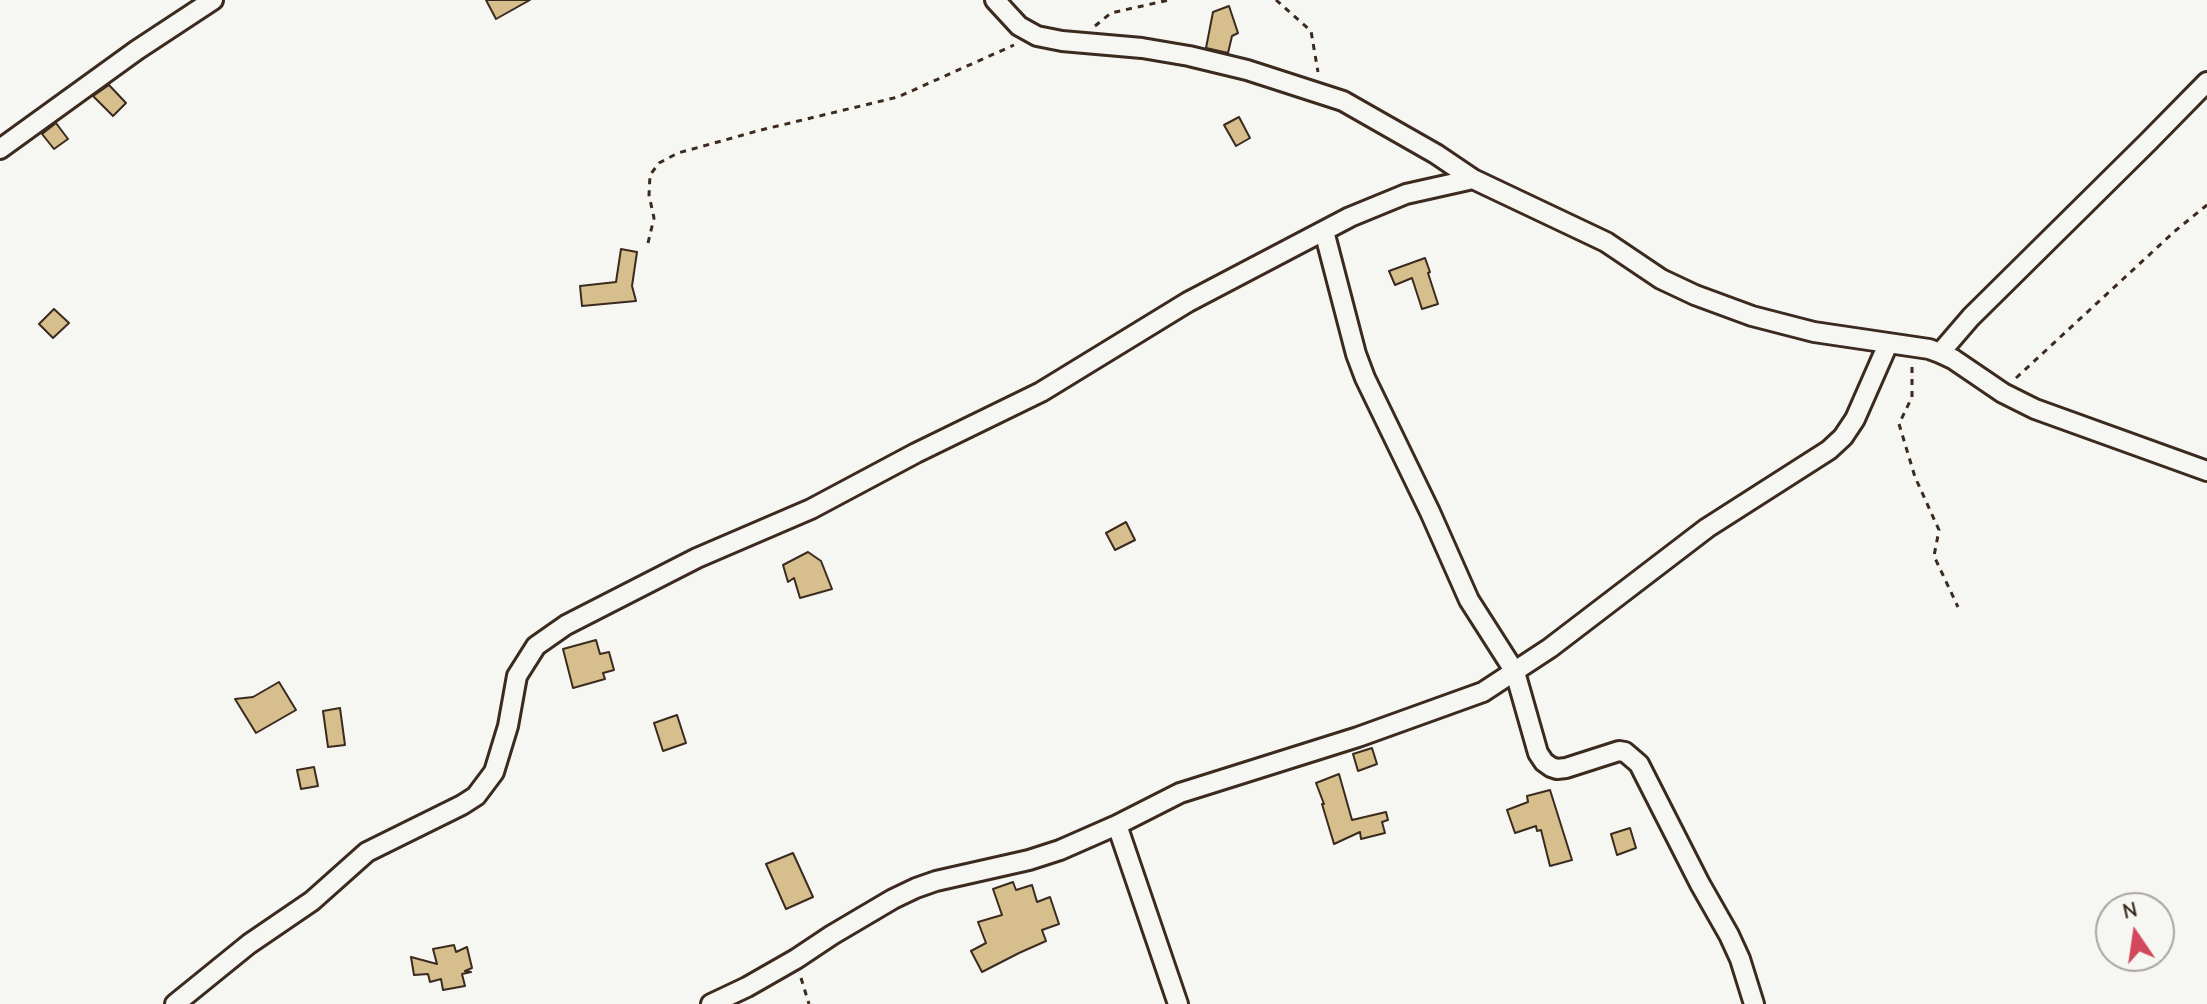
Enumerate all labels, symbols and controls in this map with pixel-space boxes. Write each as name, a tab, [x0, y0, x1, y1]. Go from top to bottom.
north arrow	[2095, 892, 2175, 972]
text: N	[2120, 896, 2140, 925]

